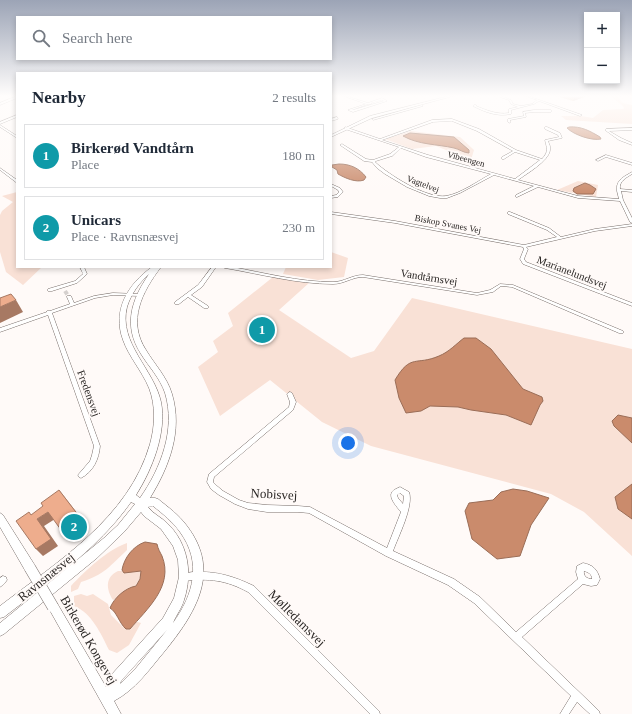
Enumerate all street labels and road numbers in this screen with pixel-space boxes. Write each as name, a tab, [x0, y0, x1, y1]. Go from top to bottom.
street label: Vibeengen	[446, 149, 486, 169]
street label: Vagtelvej	[405, 173, 441, 195]
street label: Biskop Svanes Vej	[414, 213, 482, 235]
street label: Marianelundsvej	[535, 253, 609, 291]
street label: Vandtårnsvej	[400, 267, 458, 287]
street label: Fredensvej	[75, 368, 103, 418]
street label: Nobisvej	[250, 485, 298, 503]
street label: Ravnsnæsvej	[15, 550, 77, 604]
street label: Mølledamsvej	[265, 586, 329, 650]
street label: Birkerød Kongevej	[58, 593, 120, 687]

